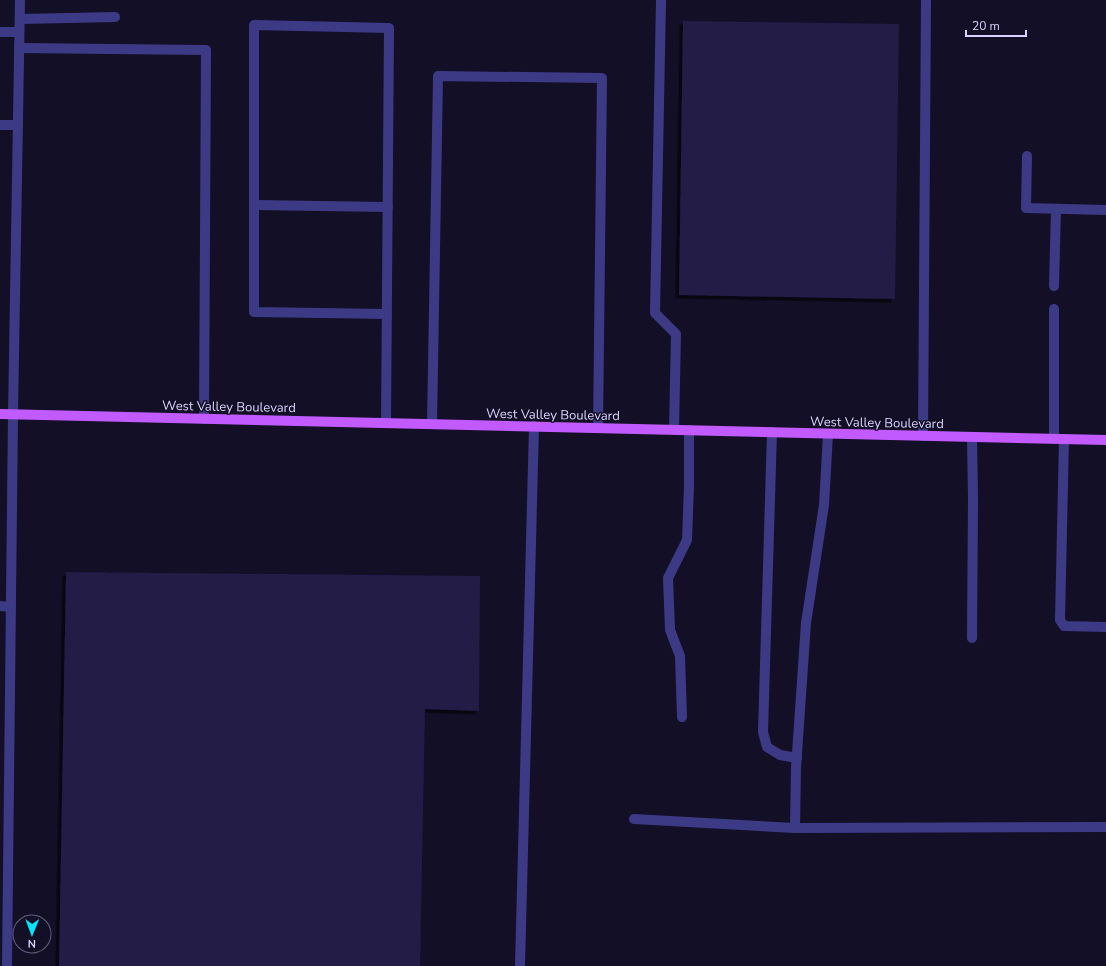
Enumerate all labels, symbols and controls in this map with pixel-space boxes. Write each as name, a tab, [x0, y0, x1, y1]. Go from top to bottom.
scale bar	[966, 12, 1026, 38]
text: 20 m	[972, 18, 1000, 34]
street label: West Valley Boulevard	[162, 397, 296, 417]
street label: West Valley Boulevard	[486, 405, 620, 425]
street label: West Valley Boulevard	[810, 413, 944, 433]
north arrow	[12, 914, 52, 954]
text: N	[28, 936, 36, 951]

